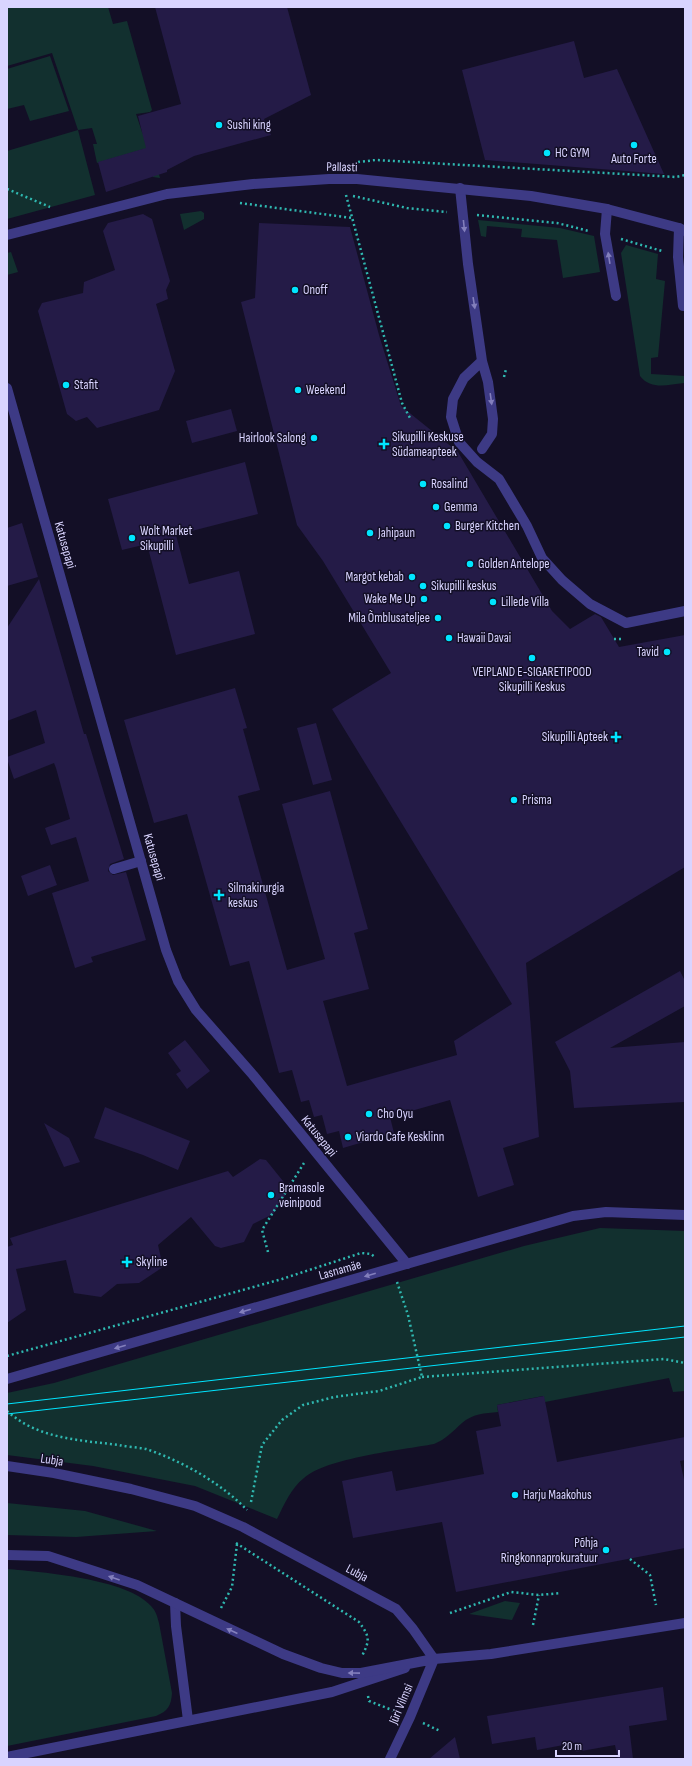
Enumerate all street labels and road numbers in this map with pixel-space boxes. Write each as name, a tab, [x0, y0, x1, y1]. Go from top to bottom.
street label: Pallasti	[326, 159, 358, 175]
street label: Katusepapi	[51, 520, 79, 570]
street label: Katusepapi	[140, 832, 168, 882]
street label: Katusepapi	[298, 1112, 340, 1160]
street label: Lasnamäe	[317, 1256, 363, 1284]
street label: Lubja	[39, 1450, 65, 1470]
street label: Lubja	[343, 1561, 371, 1585]
street label: Jüri Vilmsi	[385, 1681, 417, 1728]

